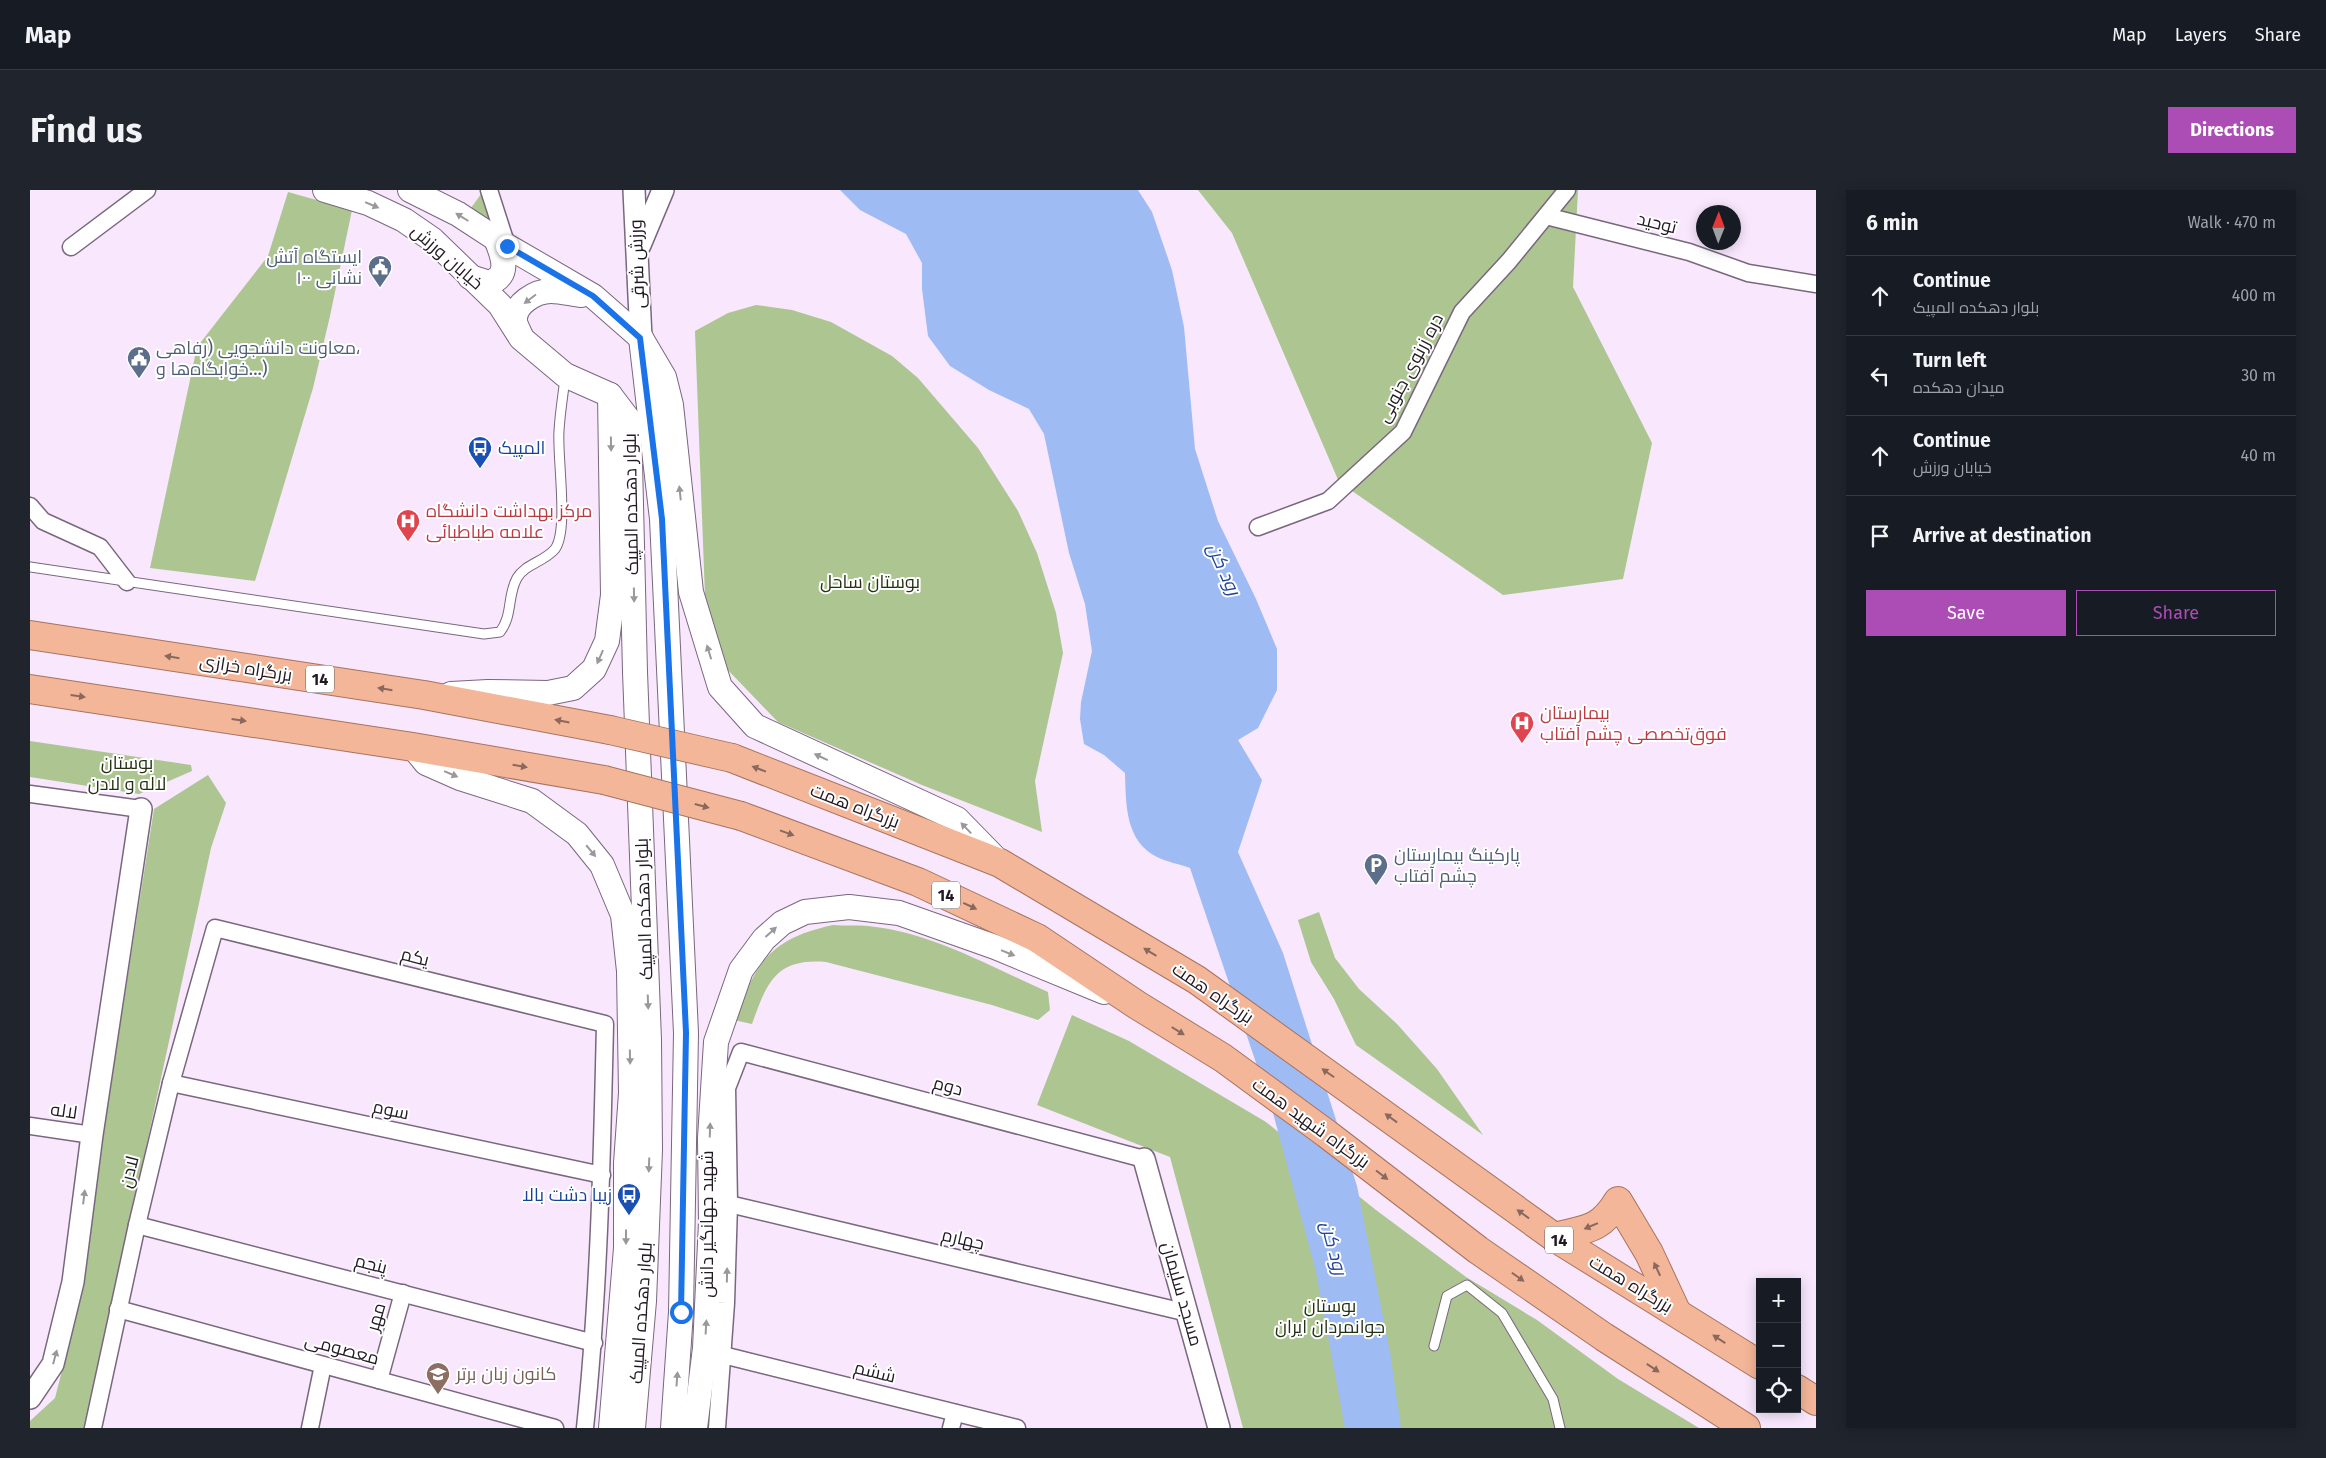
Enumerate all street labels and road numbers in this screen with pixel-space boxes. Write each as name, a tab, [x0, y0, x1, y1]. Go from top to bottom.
street label: توحید	[1635, 207, 1679, 239]
street label: ورزش شرقی	[624, 219, 650, 309]
street label: خیابان ورزش	[406, 220, 488, 294]
street label: دره زرنوی جنوبی	[1372, 310, 1448, 426]
street label: بلوار دهکده المپیک	[619, 433, 643, 575]
street label: بزرگراه خرازی	[198, 650, 294, 686]
road number: 14	[306, 666, 334, 692]
street label: بزرگراه همت	[807, 779, 903, 833]
street label: بلوار دهکده المپیک	[631, 838, 657, 980]
road number: 14	[932, 882, 960, 908]
street label: یکم	[398, 943, 432, 972]
street label: بزرگراه همت	[1168, 958, 1258, 1028]
street label: دوم	[931, 1072, 965, 1101]
street label: بزرگراه شهید همت	[1248, 1073, 1374, 1173]
street label: سوم	[371, 1095, 411, 1126]
street label: لاله	[49, 1098, 79, 1124]
street label: شهید جهانگیر دانش	[696, 1150, 718, 1298]
street label: لادن	[114, 1154, 144, 1190]
street label: چهارم	[939, 1223, 987, 1256]
road number: 14	[1545, 1226, 1573, 1254]
street label: مسجد سلیمان	[1157, 1239, 1207, 1349]
street label: بلوار دهکده المپیک	[625, 1241, 657, 1385]
street label: پنجم	[352, 1249, 390, 1280]
street label: بزرگراه همت	[1585, 1250, 1677, 1318]
street label: مهر	[361, 1300, 391, 1335]
street label: معصومی	[302, 1329, 382, 1369]
street label: ششم	[852, 1356, 898, 1389]

